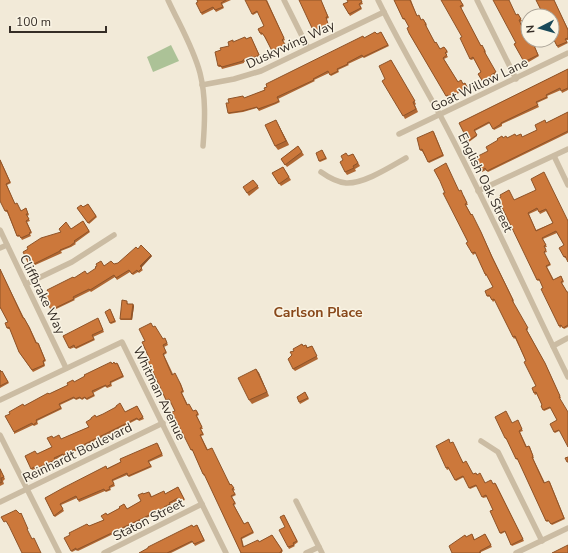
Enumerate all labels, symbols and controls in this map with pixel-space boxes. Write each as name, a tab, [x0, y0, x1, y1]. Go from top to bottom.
scale bar	[10, 8, 106, 34]
north arrow	[520, 8, 560, 48]
text: 100 m	[16, 14, 51, 30]
street label: Duskywing Way	[243, 16, 338, 73]
text: N	[523, 24, 538, 34]
street label: Goat Willow Lane	[428, 54, 531, 116]
street label: English Oak Street	[453, 130, 517, 236]
street label: Cliffbrake Way	[15, 251, 69, 338]
district label: Carlson Place	[274, 303, 363, 322]
street label: Whitman Avenue	[129, 344, 190, 443]
street label: Reinhardt Boulevard	[20, 419, 135, 487]
street label: Staton Street	[110, 494, 187, 545]

